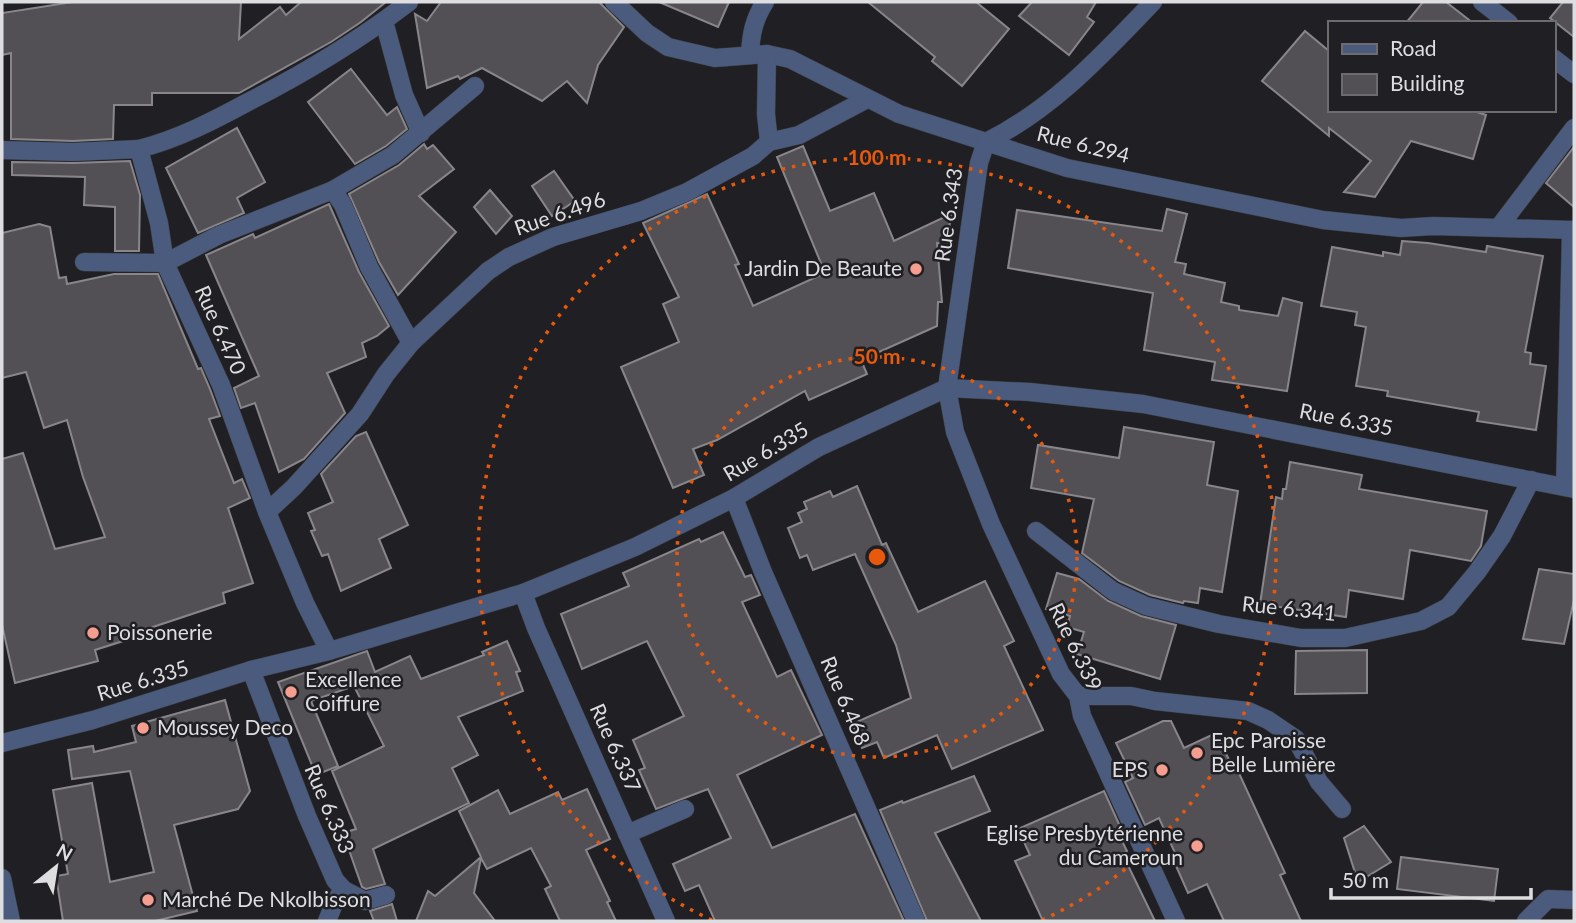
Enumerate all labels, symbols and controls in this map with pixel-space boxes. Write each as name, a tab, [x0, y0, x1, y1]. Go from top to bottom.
legend	[1328, 21, 1555, 112]
text: Road	[1390, 35, 1437, 60]
text: Building	[1390, 70, 1465, 95]
street label: Rue 6.294	[1034, 120, 1132, 167]
text: 100 m	[847, 144, 907, 169]
street label: Rue 6.343	[929, 166, 966, 263]
street label: Rue 6.496	[511, 185, 608, 240]
place label: Jardin De Beaute	[744, 255, 902, 280]
marker: Jardin De Beaute	[908, 261, 924, 277]
street label: Rue 6.470	[191, 281, 252, 378]
text: 50 m	[853, 343, 901, 368]
street label: Rue 6.335	[1297, 397, 1395, 440]
street label: Rue 6.335	[718, 416, 812, 486]
centre of rings	[865, 545, 889, 569]
street label: Rue 6.341	[1241, 590, 1337, 625]
street label: Rue 6.339	[1044, 598, 1108, 694]
place label: Poissonerie	[107, 619, 213, 644]
marker: Poissonerie	[85, 625, 101, 641]
street label: Rue 6.468	[816, 652, 876, 749]
street label: Rue 6.335	[94, 654, 191, 705]
place label: Excellence Coiffure	[305, 666, 402, 715]
marker: Excellence Coiffure	[283, 684, 299, 700]
street label: Rue 6.337	[586, 699, 647, 796]
place label: Moussey Deco	[157, 714, 293, 739]
marker: Moussey Deco	[135, 720, 151, 736]
place label: Epc Paroisse Belle Lumière	[1211, 727, 1335, 776]
marker: Epc Paroisse Belle Lumière	[1189, 745, 1205, 761]
place label: EPS	[1112, 756, 1148, 781]
street label: Rue 6.333	[300, 760, 360, 857]
marker: EPS	[1154, 762, 1170, 778]
place label: Eglise Presbytérienne du Cameroun	[986, 820, 1183, 869]
north arrow	[21, 832, 91, 902]
text: N	[53, 838, 77, 865]
marker: Eglise Presbytérienne du Cameroun	[1189, 838, 1205, 854]
scale bar	[1331, 856, 1530, 900]
text: 50 m	[1342, 867, 1389, 892]
place label: Marché De Nkolbisson	[162, 886, 371, 911]
marker: Marché De Nkolbisson	[140, 892, 156, 908]

